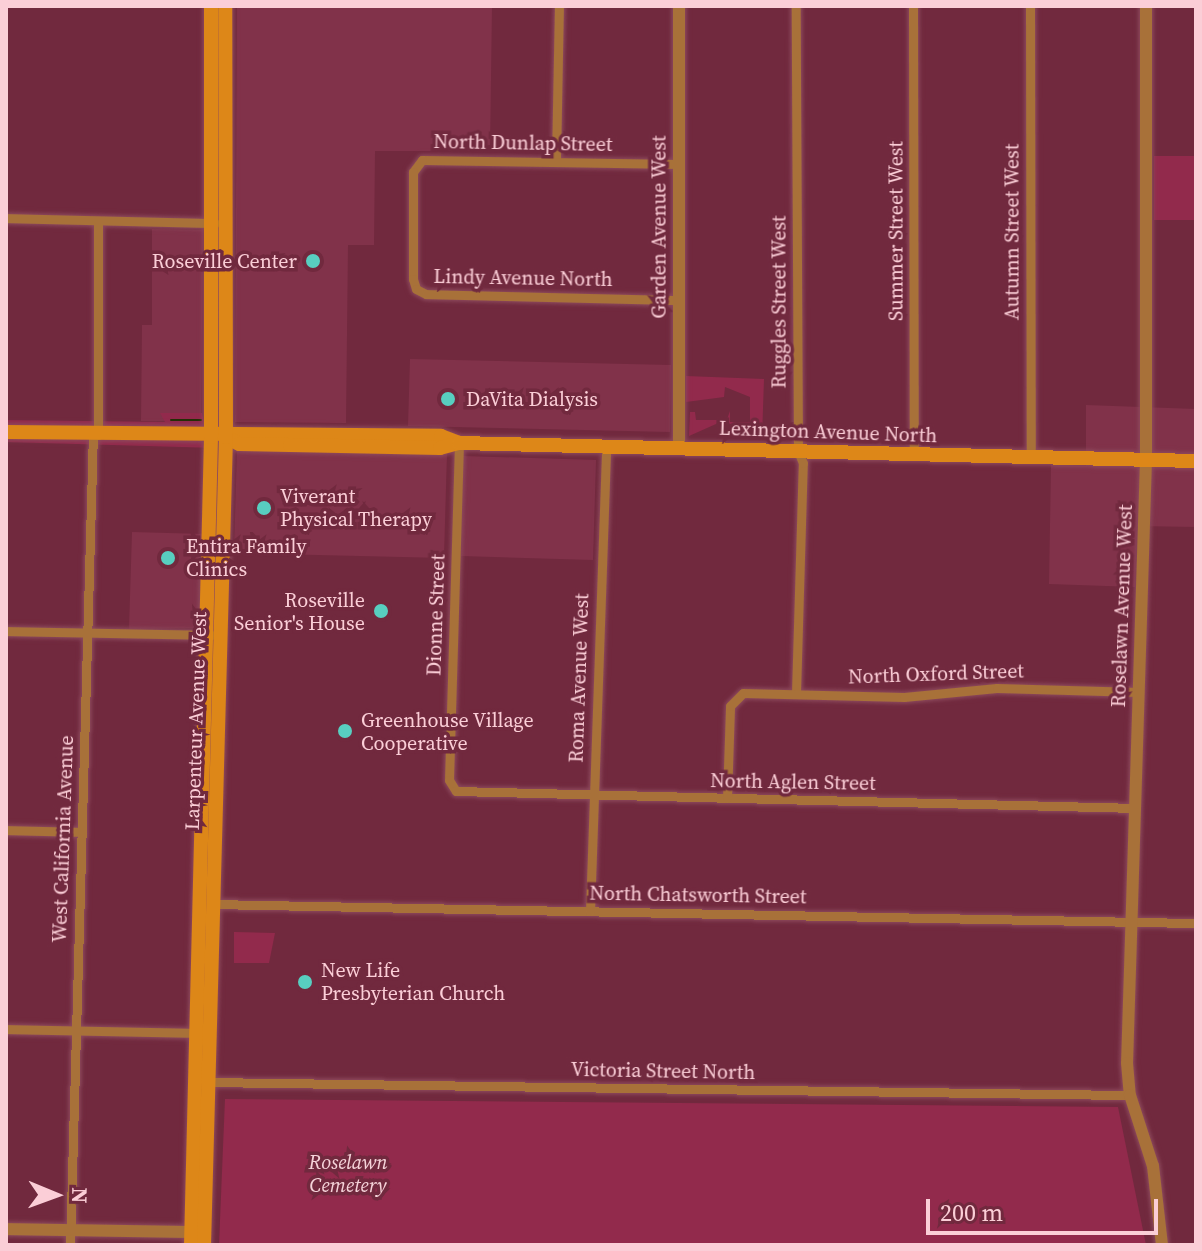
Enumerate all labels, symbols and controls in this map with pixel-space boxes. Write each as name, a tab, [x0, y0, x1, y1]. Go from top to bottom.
street label: North Dunlap Street	[433, 129, 613, 157]
street label: Garden Avenue West	[647, 135, 671, 319]
street label: Summer Street West	[884, 141, 908, 321]
street label: Autumn Street West	[1000, 143, 1024, 321]
street label: Ruggles Street West	[767, 215, 791, 389]
place label: Roseville Center	[152, 249, 297, 273]
marker: Roseville Center	[304, 252, 322, 270]
street label: Lindy Avenue North	[433, 264, 613, 292]
place label: DaVita Dialysis	[466, 387, 598, 411]
marker: DaVita Dialysis	[437, 388, 459, 410]
street label: Lexington Avenue North	[718, 416, 938, 448]
place label: Viverant Physical Therapy	[280, 484, 432, 531]
marker: Viverant Physical Therapy	[255, 499, 273, 517]
street label: Roselawn Avenue West	[1106, 504, 1138, 708]
place label: Entira Family Clinics	[186, 534, 306, 581]
marker: Entira Family Clinics	[157, 547, 179, 569]
street label: Dionne Street	[422, 554, 450, 676]
place label: Roseville Senior's House	[234, 588, 365, 635]
street label: Roma Avenue West	[564, 593, 594, 763]
marker: Roseville Senior's House	[372, 602, 390, 620]
street label: Larpenteur Avenue West	[180, 611, 212, 831]
street label: North Oxford Street	[848, 659, 1024, 689]
place label: Greenhouse Village Cooperative	[361, 708, 534, 755]
marker: Greenhouse Village Cooperative	[336, 722, 354, 740]
street label: West California Avenue	[47, 735, 79, 943]
street label: North Aglen Street	[710, 769, 876, 795]
street label: North Chatsworth Street	[589, 881, 807, 909]
place label: New Life Presbyterian Church	[321, 958, 505, 1005]
marker: New Life Presbyterian Church	[296, 973, 314, 991]
street label: Victoria Street North	[571, 1057, 755, 1085]
park label: Roselawn Cemetery	[308, 1150, 388, 1197]
north arrow	[16, 1155, 96, 1235]
scale bar	[930, 1183, 1162, 1233]
text: N	[65, 1187, 95, 1204]
text: 200 m	[940, 1196, 1003, 1229]

